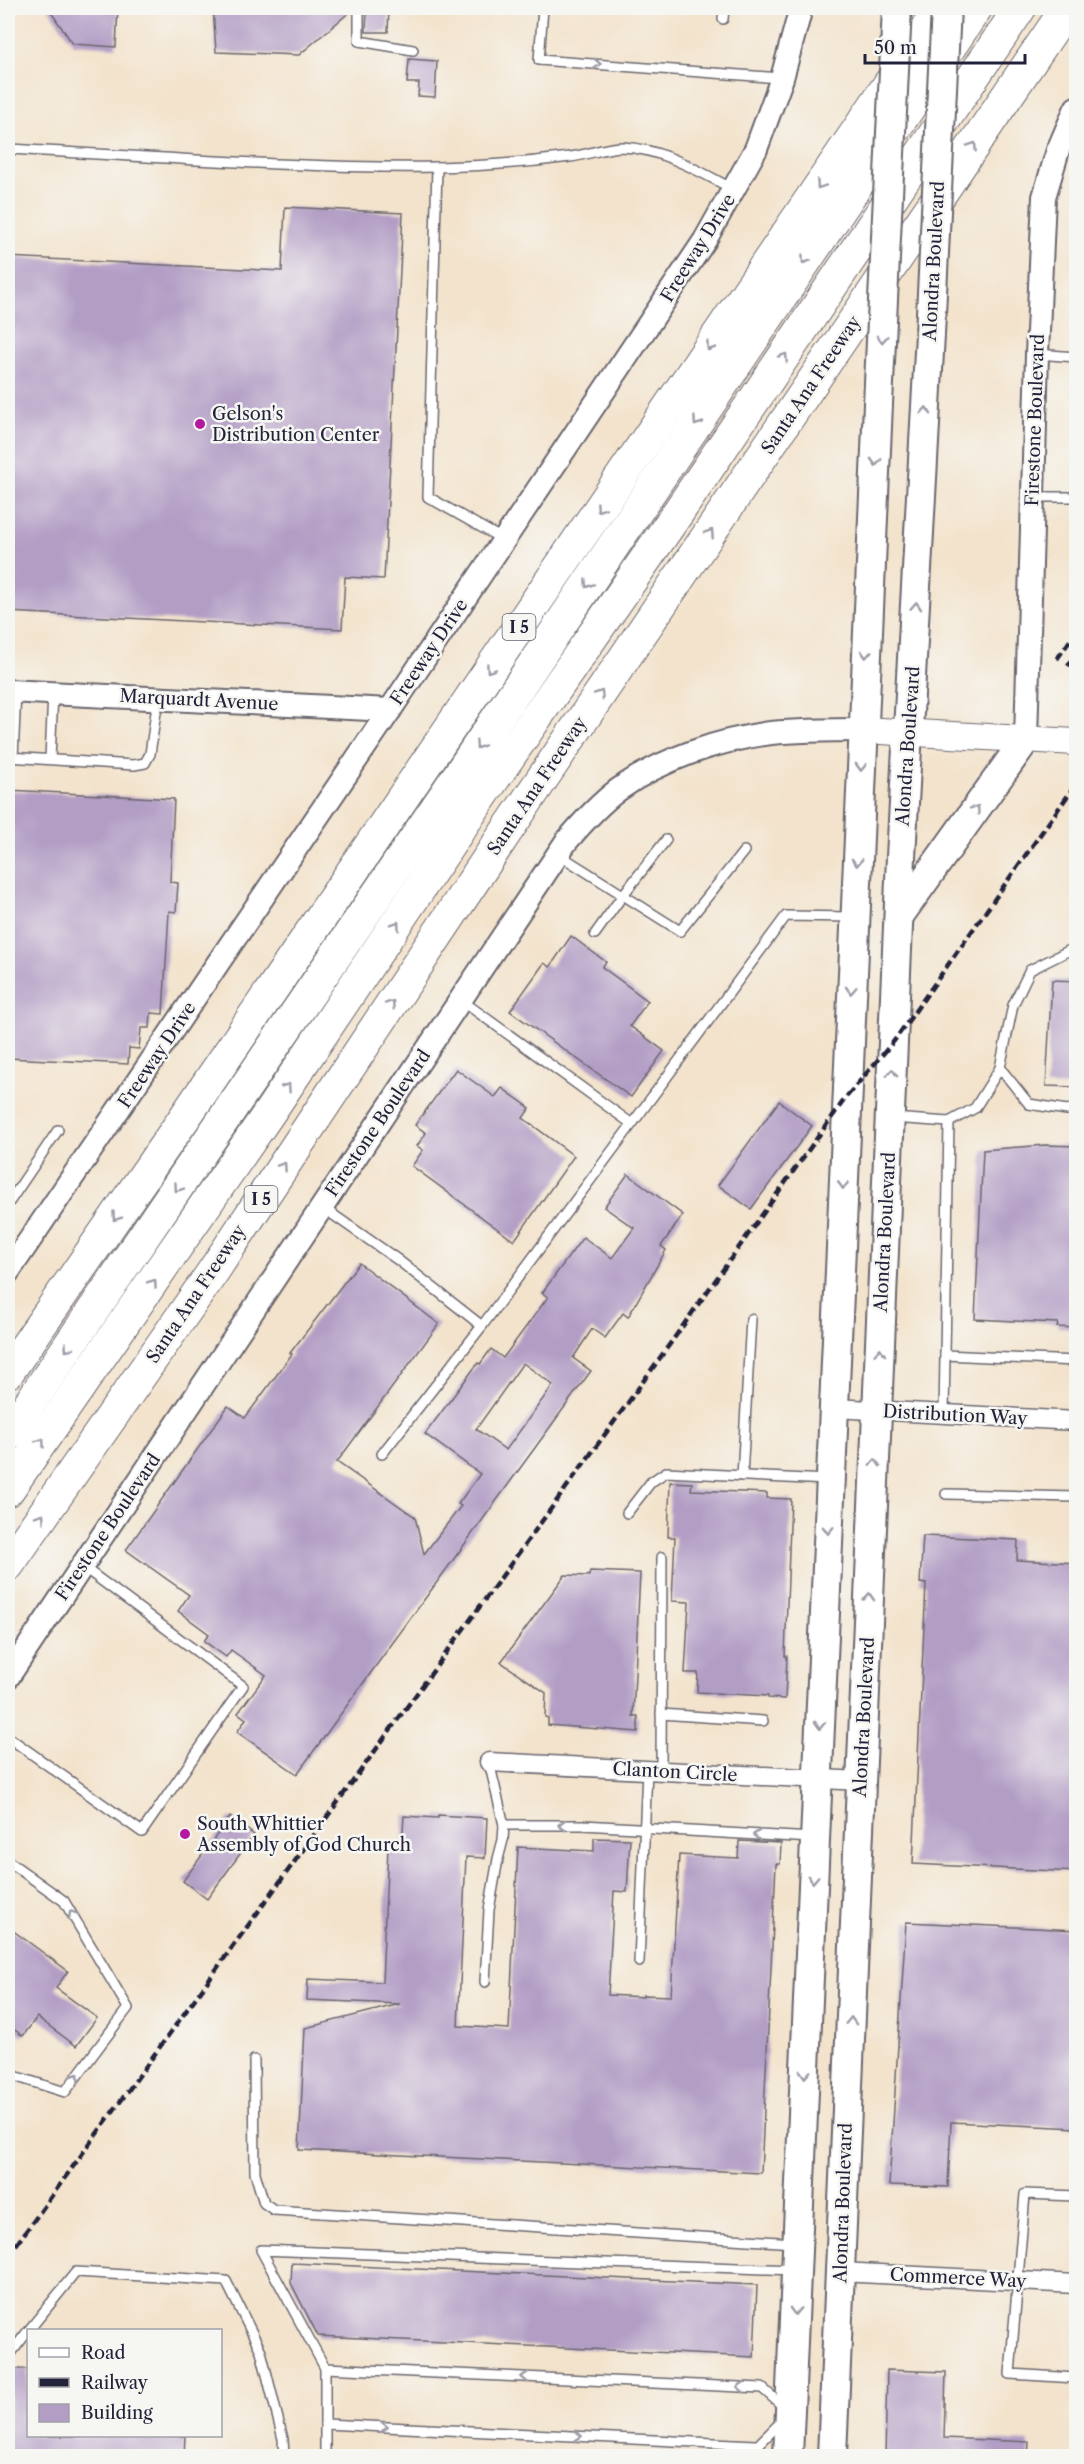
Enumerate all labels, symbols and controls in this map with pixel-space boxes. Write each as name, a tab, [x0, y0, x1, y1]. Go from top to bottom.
scale bar	[865, 27, 1026, 65]
text: 50 m	[874, 37, 917, 59]
one-way arrow	[593, 57, 602, 70]
one-way arrow	[966, 142, 978, 152]
one-way arrow	[816, 179, 827, 190]
street label: Alondra Boulevard	[919, 180, 949, 343]
street label: Freeway Drive	[656, 190, 740, 306]
one-way arrow	[801, 254, 813, 264]
street label: Santa Ana Freeway	[757, 311, 866, 458]
street label: Firestone Boulevard	[1021, 333, 1049, 507]
one-way arrow	[875, 334, 888, 343]
one-way arrow	[706, 340, 717, 351]
one-way arrow	[777, 352, 788, 363]
place label: Gelson's Distribution Center	[212, 403, 380, 446]
one-way arrow	[919, 407, 932, 416]
one-way arrow	[693, 415, 704, 426]
marker: Gelson's Distribution Center	[193, 417, 207, 431]
one-way arrow	[869, 458, 882, 467]
one-way arrow	[596, 501, 607, 512]
one-way arrow	[703, 529, 714, 540]
one-way arrow	[584, 577, 595, 588]
street label: Freeway Drive	[385, 595, 473, 709]
one-way arrow	[910, 602, 923, 611]
road number: I 5	[502, 614, 536, 640]
one-way arrow	[860, 649, 873, 658]
one-way arrow	[486, 663, 498, 673]
street label: Alondra Boulevard	[891, 665, 925, 828]
street label: Marquardt Avenue	[119, 685, 279, 715]
one-way arrow	[593, 689, 604, 700]
street label: Santa Ana Freeway	[483, 712, 592, 859]
one-way arrow	[475, 739, 486, 750]
one-way arrow	[855, 762, 868, 771]
one-way arrow	[969, 804, 980, 815]
one-way arrow	[851, 858, 864, 867]
one-way arrow	[389, 921, 400, 932]
one-way arrow	[845, 986, 858, 995]
street label: Freeway Drive	[113, 998, 201, 1112]
one-way arrow	[384, 1000, 395, 1011]
street label: Firestone Boulevard	[321, 1045, 435, 1201]
one-way arrow	[886, 1069, 899, 1078]
one-way arrow	[280, 1083, 291, 1094]
street label: Alondra Boulevard	[870, 1151, 900, 1314]
one-way arrow	[276, 1162, 287, 1173]
one-way arrow	[174, 1181, 185, 1192]
one-way arrow	[837, 1181, 850, 1190]
road number: I 5	[244, 1186, 278, 1212]
one-way arrow	[112, 1210, 123, 1221]
street label: Santa Ana Freeway	[142, 1220, 251, 1367]
one-way arrow	[146, 1278, 157, 1289]
one-way arrow	[64, 1342, 75, 1353]
one-way arrow	[874, 1348, 886, 1357]
street label: Distribution Way	[882, 1400, 1029, 1430]
one-way arrow	[34, 1438, 45, 1449]
street label: Firestone Boulevard	[51, 1449, 165, 1605]
one-way arrow	[869, 1459, 882, 1468]
one-way arrow	[34, 1513, 45, 1524]
one-way arrow	[822, 1525, 835, 1534]
one-way arrow	[863, 1592, 876, 1601]
street label: Alondra Boulevard	[849, 1636, 879, 1799]
one-way arrow	[813, 1720, 826, 1729]
street label: Clanton Circle	[612, 1758, 738, 1786]
place label: South Whittier Assembly of God Church	[196, 1813, 411, 1856]
one-way arrow	[557, 1819, 566, 1831]
marker: South Whittier Assembly of God Church	[178, 1827, 192, 1841]
one-way arrow	[752, 1828, 761, 1841]
one-way arrow	[807, 1875, 820, 1884]
one-way arrow	[68, 1910, 80, 1920]
one-way arrow	[845, 2016, 858, 2025]
one-way arrow	[798, 2070, 811, 2079]
one-way arrow	[69, 2073, 80, 2084]
street label: Alondra Boulevard	[829, 2122, 857, 2285]
street label: Commerce Way	[889, 2263, 1028, 2293]
one-way arrow	[788, 2307, 801, 2316]
legend	[27, 2329, 222, 2437]
text: Road	[81, 2342, 126, 2364]
one-way arrow	[521, 2371, 530, 2384]
text: Railway	[81, 2372, 149, 2394]
one-way arrow	[737, 2381, 746, 2394]
text: Building	[81, 2402, 153, 2424]
one-way arrow	[379, 2420, 388, 2433]
one-way arrow	[574, 2430, 583, 2443]

